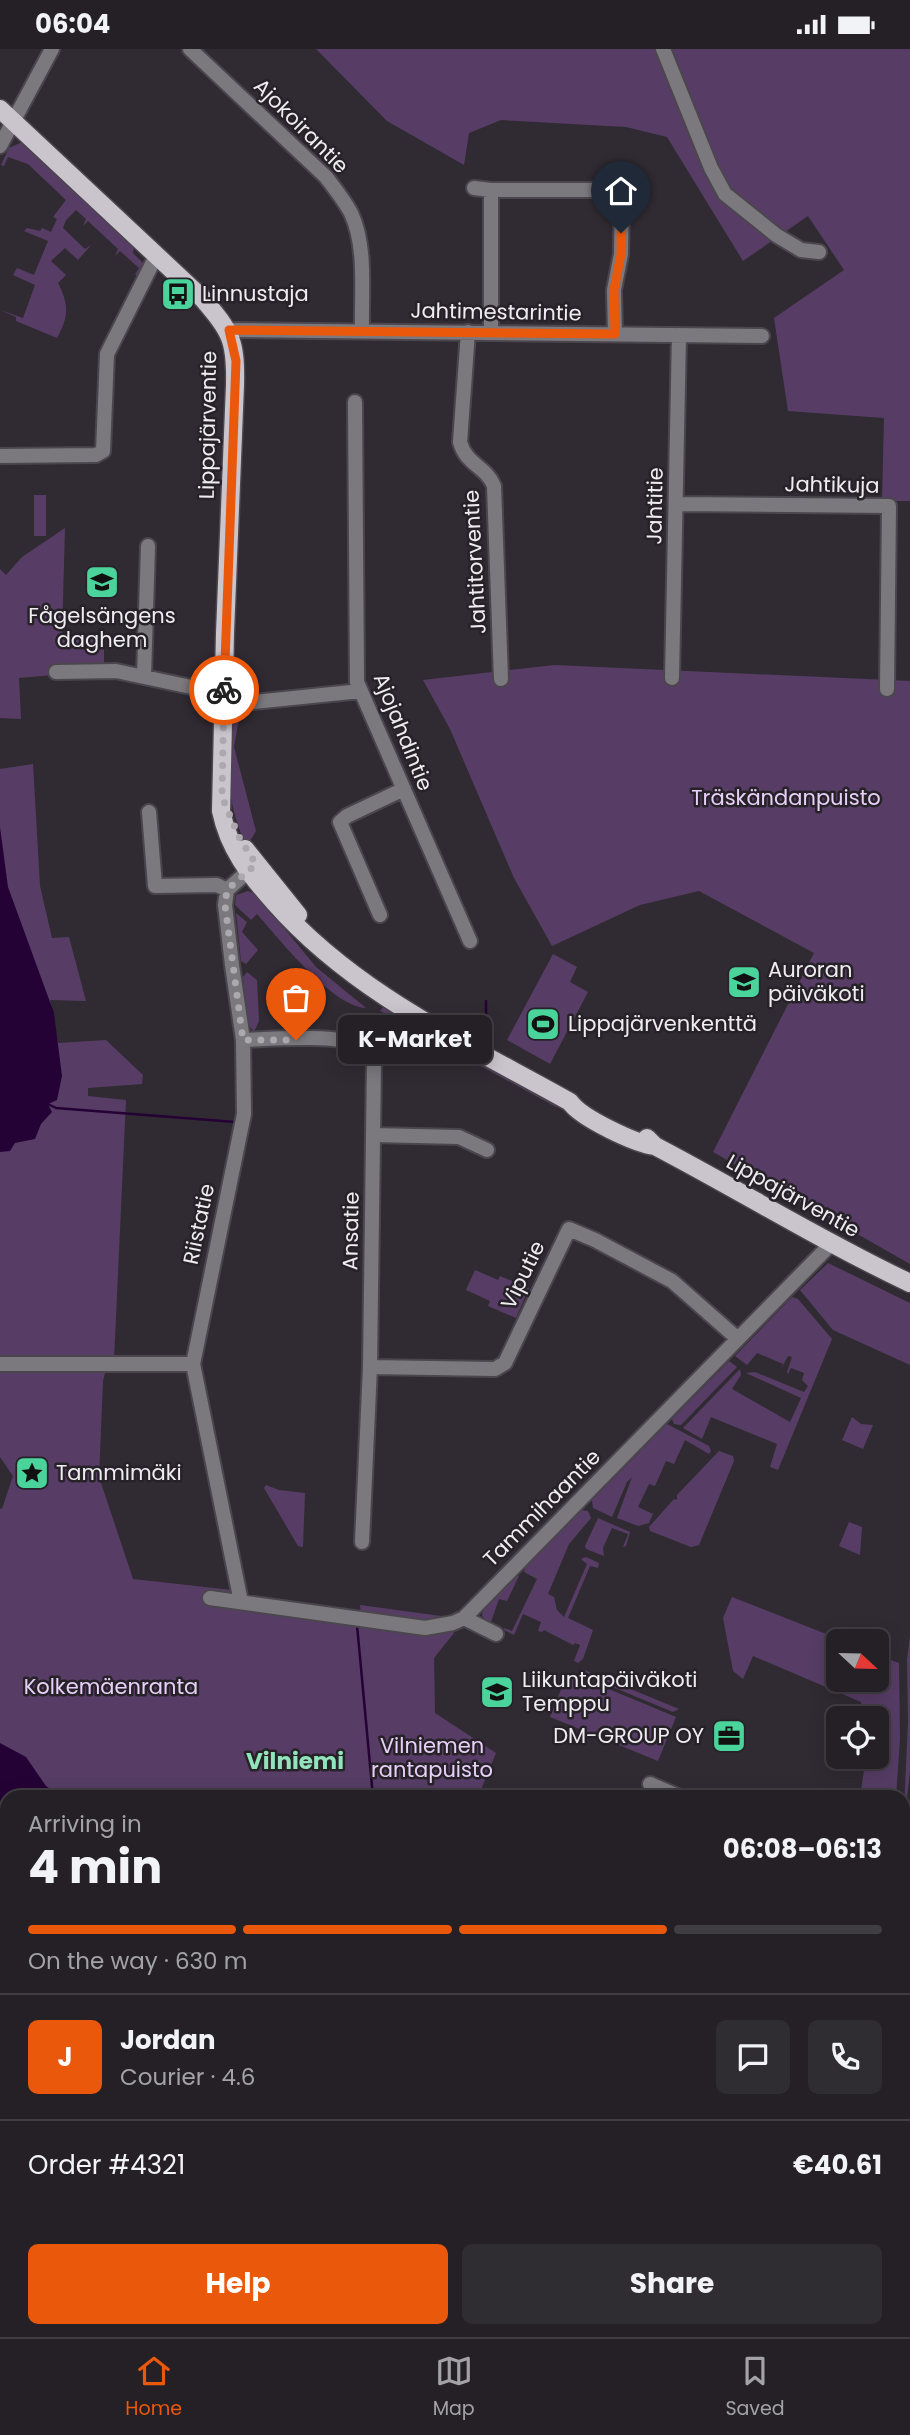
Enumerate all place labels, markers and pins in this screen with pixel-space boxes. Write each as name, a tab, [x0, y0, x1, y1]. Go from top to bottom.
pin	[591, 161, 651, 233]
bus stop icon: Linnustaja	[159, 275, 197, 313]
place label: Linnustaja	[202, 279, 309, 308]
school or university icon: Fågelsängens daghem	[83, 563, 121, 601]
place label: Fågelsängens daghem	[28, 601, 176, 654]
place label: Auroran päiväkoti	[768, 955, 865, 1008]
school or university icon: Auroran päiväkoti	[725, 963, 763, 1001]
pin	[266, 968, 326, 1040]
sports icon: Lippajärvenkenttä	[524, 1005, 562, 1043]
place label: Lippajärvenkenttä	[568, 1009, 757, 1038]
callout: K-Market	[338, 1016, 492, 1065]
place icon: Tammimäki	[13, 1454, 51, 1492]
place label: Tammimäki	[56, 1458, 182, 1487]
place label: Liikuntapäiväkoti Temppu	[522, 1665, 698, 1718]
school or university icon: Liikuntapäiväkoti Temppu	[478, 1673, 516, 1711]
office icon: DM-GROUP OY	[710, 1717, 748, 1755]
place label: DM-GROUP OY	[553, 1721, 704, 1750]

